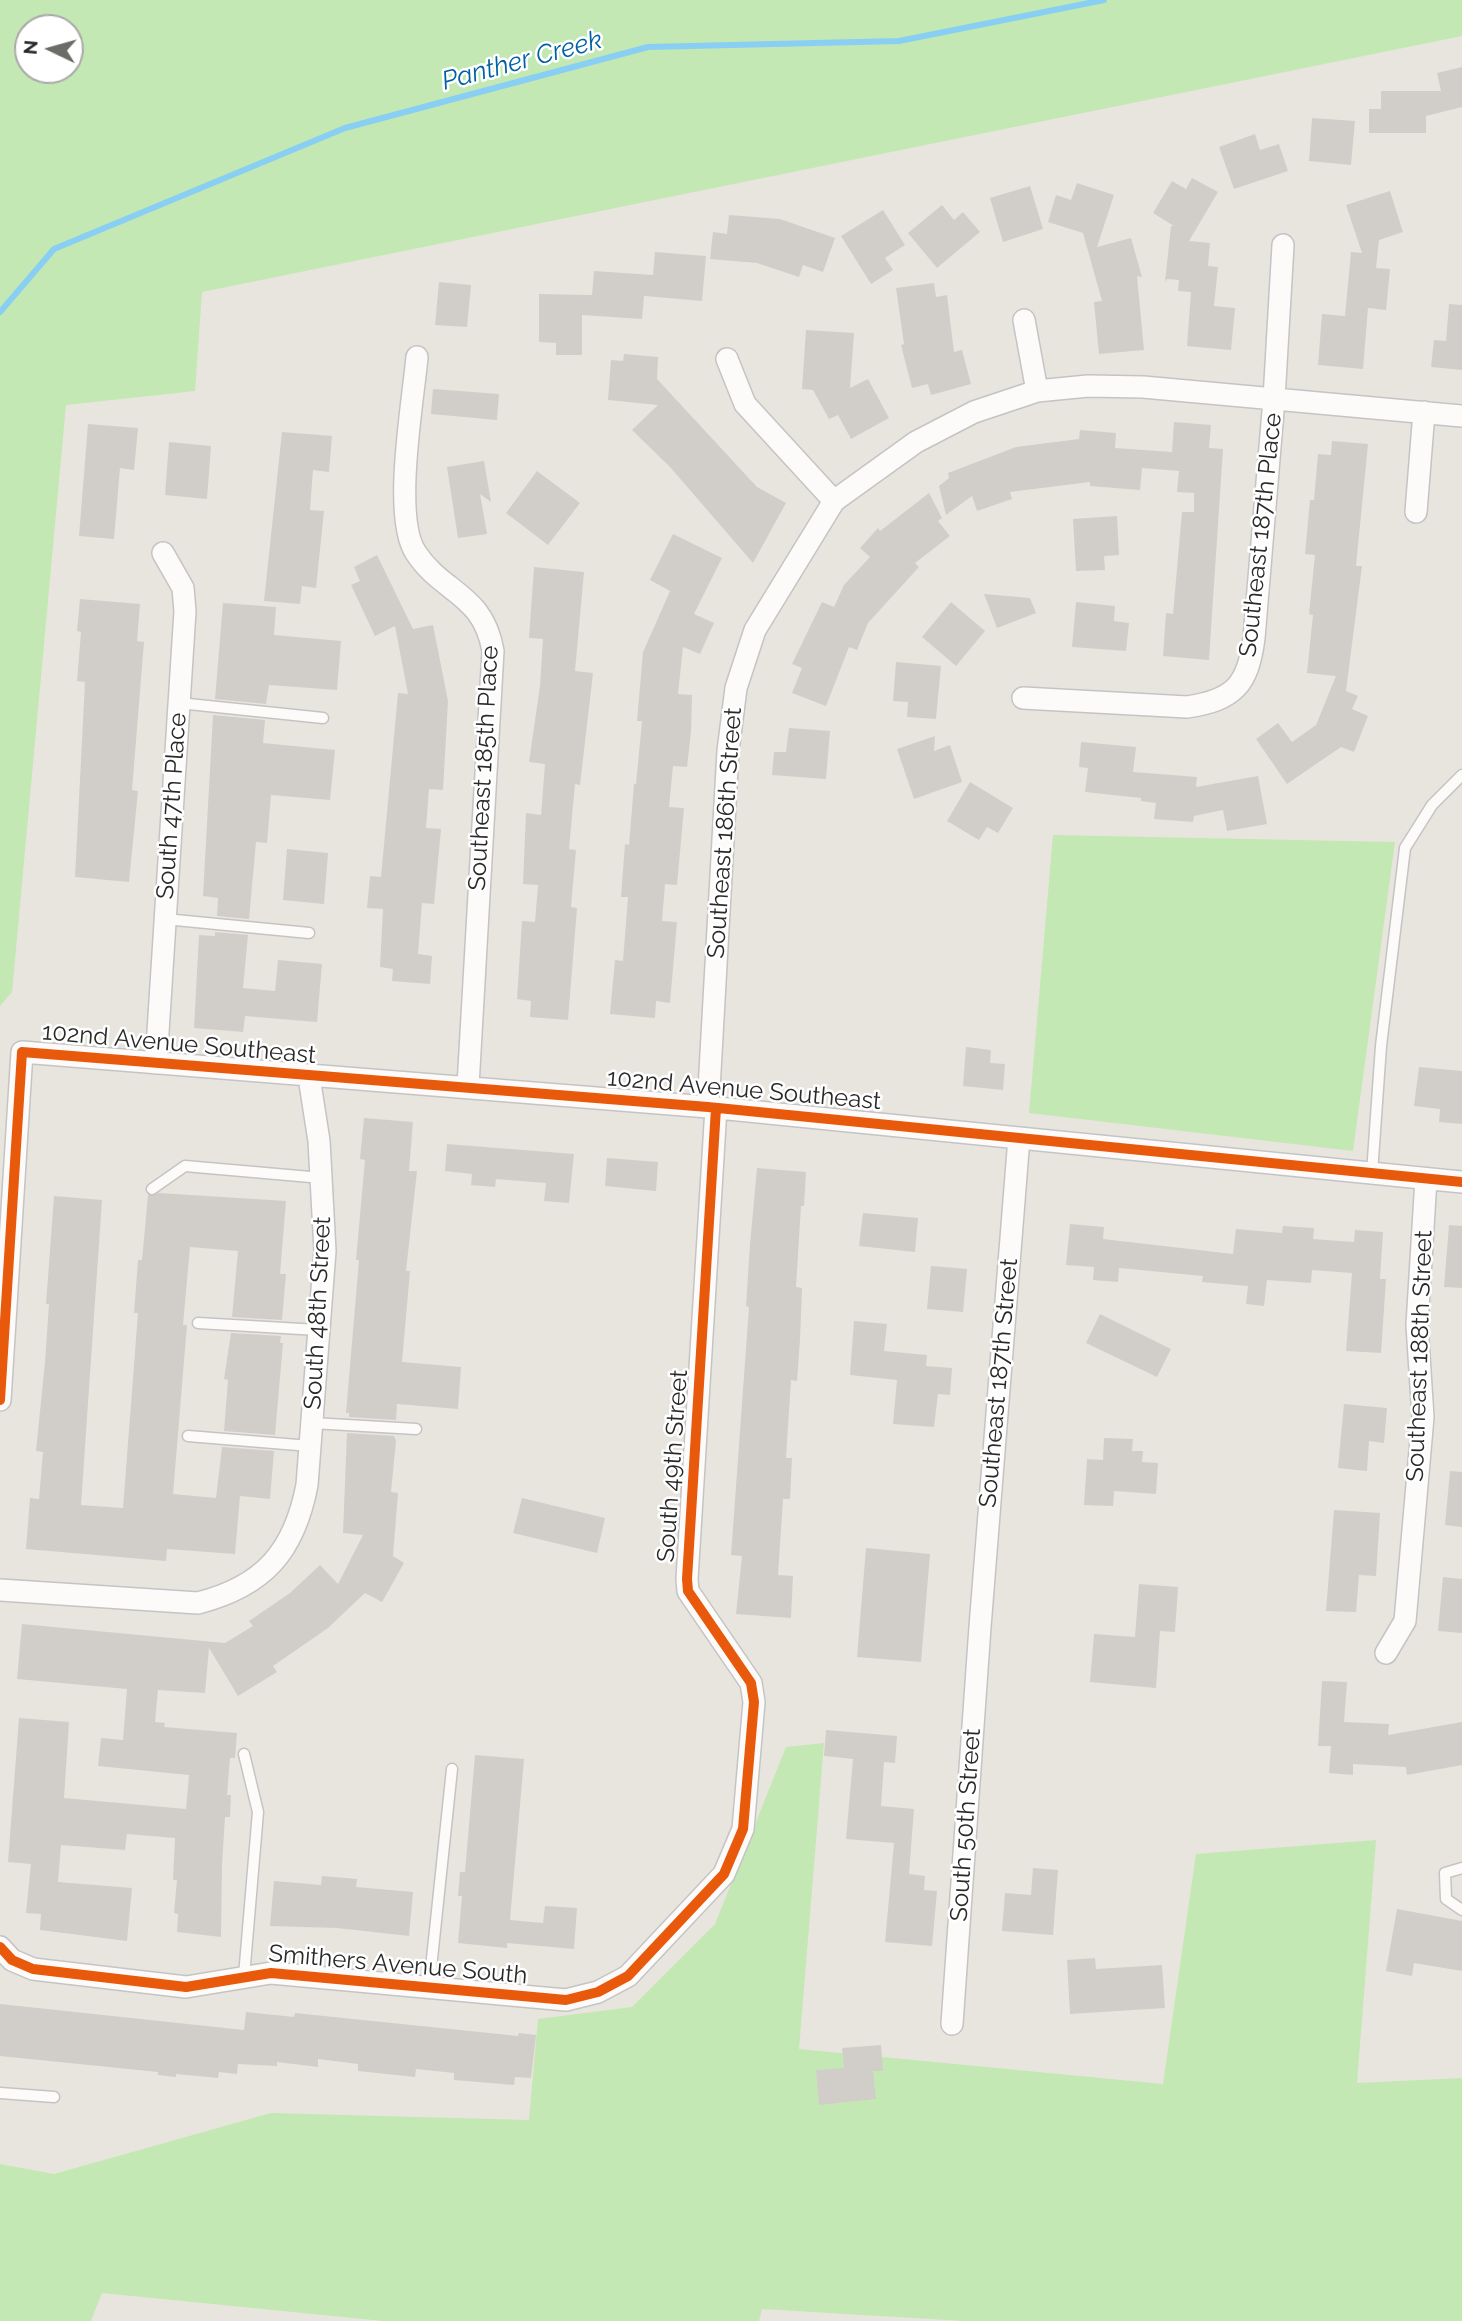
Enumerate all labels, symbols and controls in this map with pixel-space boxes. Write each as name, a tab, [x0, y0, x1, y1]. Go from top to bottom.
north arrow	[14, 14, 84, 84]
water label: Panther Creek	[438, 25, 606, 97]
text: N	[18, 39, 42, 56]
street label: Southeast 187th Place	[1234, 412, 1288, 658]
street label: Southeast 185th Place	[463, 645, 505, 891]
street label: Southeast 186th Street	[702, 706, 748, 960]
street label: South 47th Place	[151, 712, 193, 900]
street label: 102nd Avenue Southeast	[41, 1018, 317, 1070]
street label: 102nd Avenue Southeast	[606, 1064, 882, 1116]
street label: South 48th Street	[299, 1216, 337, 1410]
street label: Southeast 188th Street	[1401, 1230, 1439, 1482]
street label: Southeast 187th Street	[974, 1257, 1024, 1509]
street label: South 49th Street	[652, 1369, 694, 1563]
street label: South 50th Street	[945, 1727, 987, 1923]
street label: Smithers Avenue South	[267, 1939, 529, 1991]

